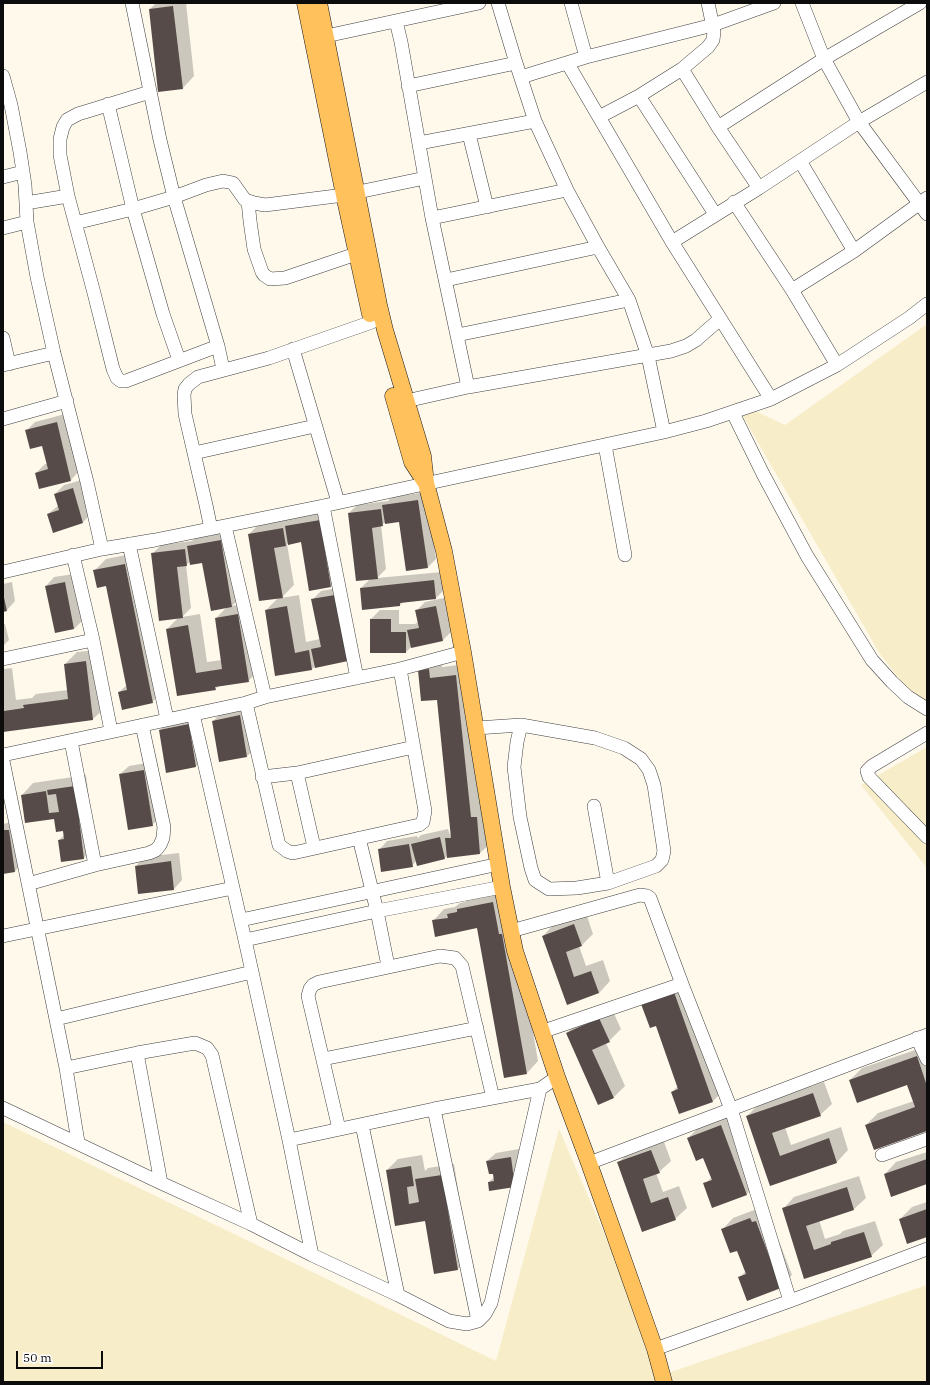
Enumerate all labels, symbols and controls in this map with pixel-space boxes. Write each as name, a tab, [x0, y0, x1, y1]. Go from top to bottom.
scale bar	[18, 1343, 105, 1369]
text: 50 m	[23, 1350, 52, 1365]

